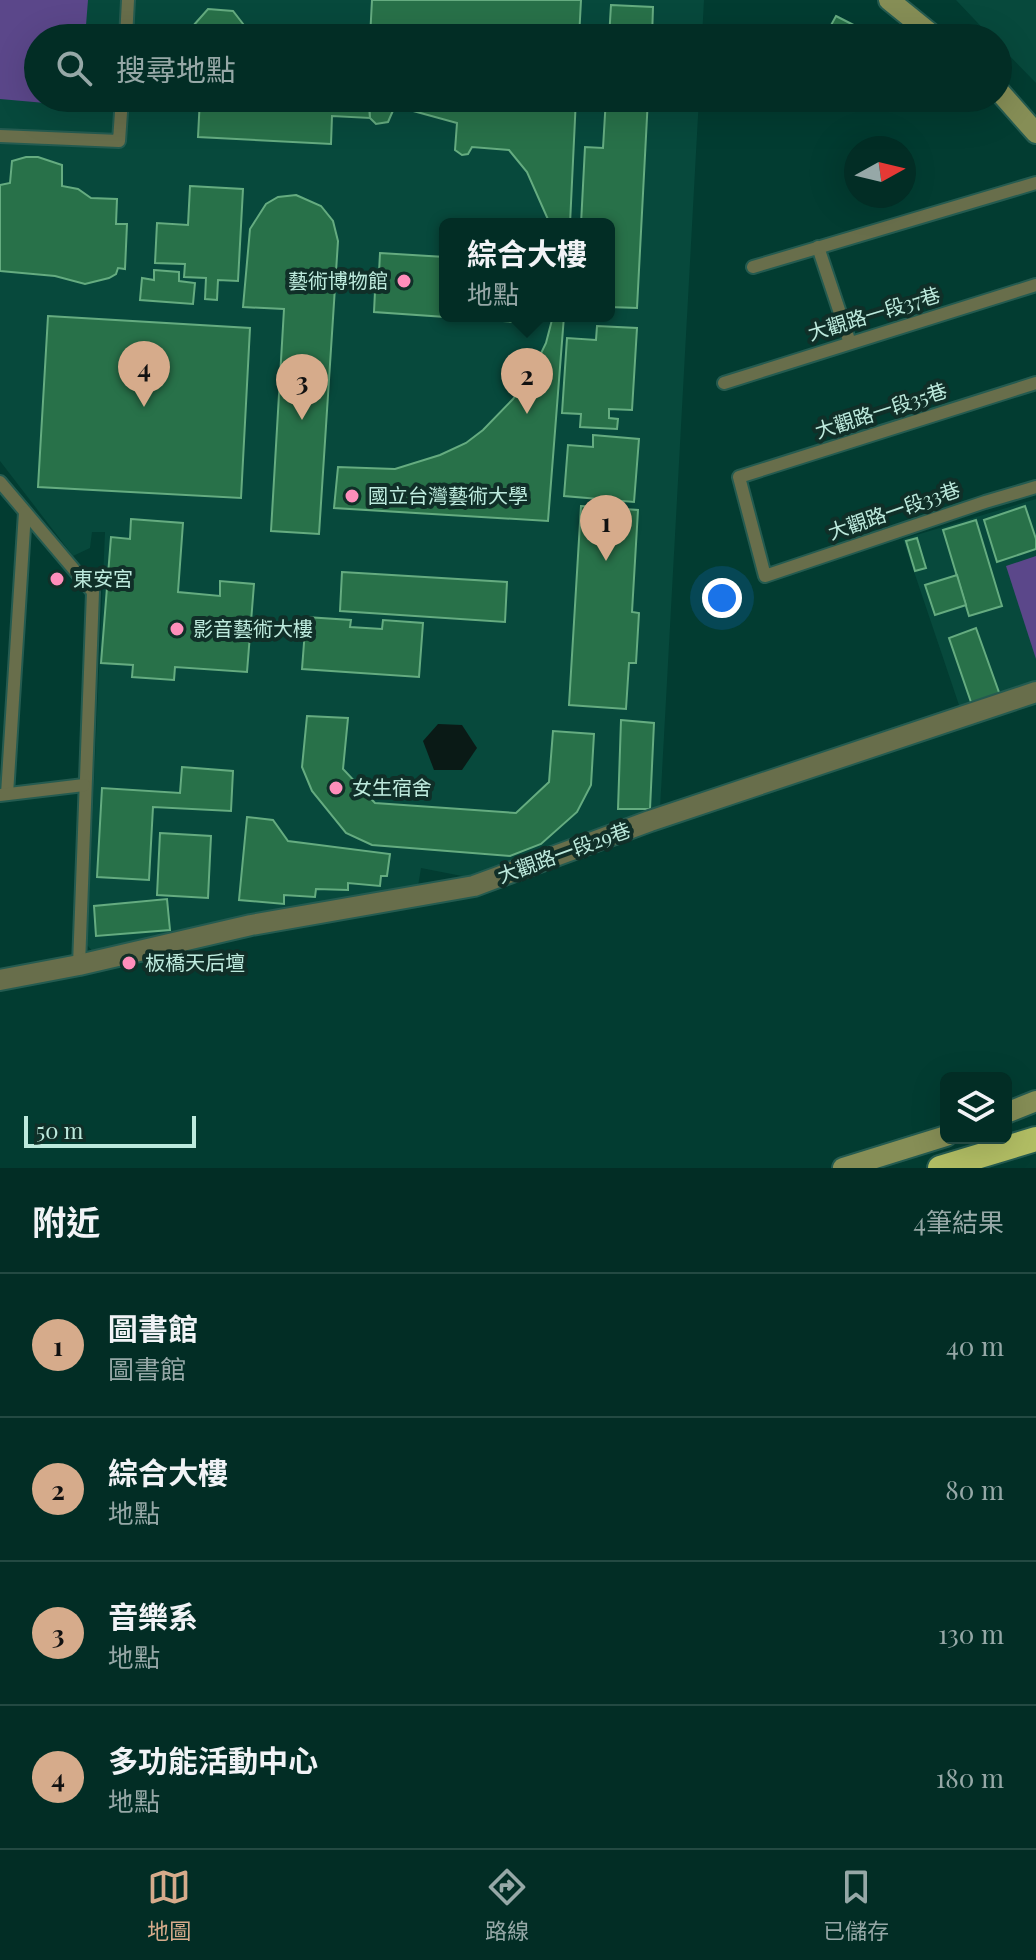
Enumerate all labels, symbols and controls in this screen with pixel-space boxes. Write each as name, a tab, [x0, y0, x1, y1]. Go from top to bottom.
search box	[24, 24, 1012, 112]
icon: search	[52, 46, 96, 90]
text: 搜尋地點	[116, 49, 236, 89]
north arrow	[844, 136, 916, 208]
popup	[439, 218, 615, 322]
text: 綜合大樓	[467, 233, 587, 273]
place label: 藝術博物館	[288, 266, 388, 293]
marker: 藝術博物館	[395, 272, 413, 290]
text: 地點	[467, 276, 519, 311]
street label: 大觀路一段37巷	[804, 280, 943, 346]
pin: 4	[118, 341, 170, 407]
pin: 2	[501, 348, 553, 414]
pin: 3	[276, 354, 328, 420]
street label: 大觀路一段35巷	[811, 376, 950, 444]
street label: 大觀路一段33巷	[824, 474, 963, 545]
place label: 國立台灣藝術大學	[368, 481, 528, 508]
marker: 國立台灣藝術大學	[343, 487, 361, 505]
pin: 1	[580, 495, 632, 561]
place label: 東安宮	[73, 564, 133, 591]
marker: 東安宮	[48, 570, 66, 588]
your location	[702, 578, 742, 618]
place label: 影音藝術大樓	[193, 614, 313, 641]
marker: 影音藝術大樓	[168, 620, 186, 638]
place label: 女生宿舍	[352, 773, 432, 800]
marker: 女生宿舍	[327, 779, 345, 797]
street label: 大觀路一段29巷	[493, 815, 634, 888]
place label: 板橋天后壇	[145, 948, 245, 975]
marker: 板橋天后壇	[120, 954, 138, 972]
map controls	[940, 1072, 1012, 1144]
button: layers	[940, 1072, 1012, 1144]
scale bar	[24, 1112, 196, 1148]
text: 50 m	[36, 1115, 83, 1145]
text: 附近	[32, 1198, 100, 1244]
text: 4筆結果	[913, 1204, 1004, 1239]
text: 圖書館	[108, 1308, 198, 1348]
text: 1	[53, 1328, 63, 1363]
text: 40 m	[946, 1328, 1004, 1363]
text: 圖書館	[108, 1351, 186, 1386]
text: 綜合大樓	[108, 1452, 228, 1492]
text: 2	[51, 1472, 65, 1507]
text: 80 m	[945, 1472, 1004, 1507]
text: 地點	[108, 1495, 160, 1530]
text: 音樂系	[108, 1596, 198, 1636]
text: 3	[52, 1616, 64, 1651]
text: 130 m	[938, 1616, 1004, 1651]
text: 地點	[108, 1639, 160, 1674]
text: 多功能活動中心	[108, 1740, 318, 1780]
text: 4	[51, 1760, 65, 1795]
text: 180 m	[936, 1760, 1004, 1795]
text: 地點	[108, 1783, 160, 1818]
tab: 地圖	[147, 1865, 191, 1945]
tab: 路線	[485, 1865, 529, 1945]
tab: 已儲存	[823, 1865, 889, 1945]

